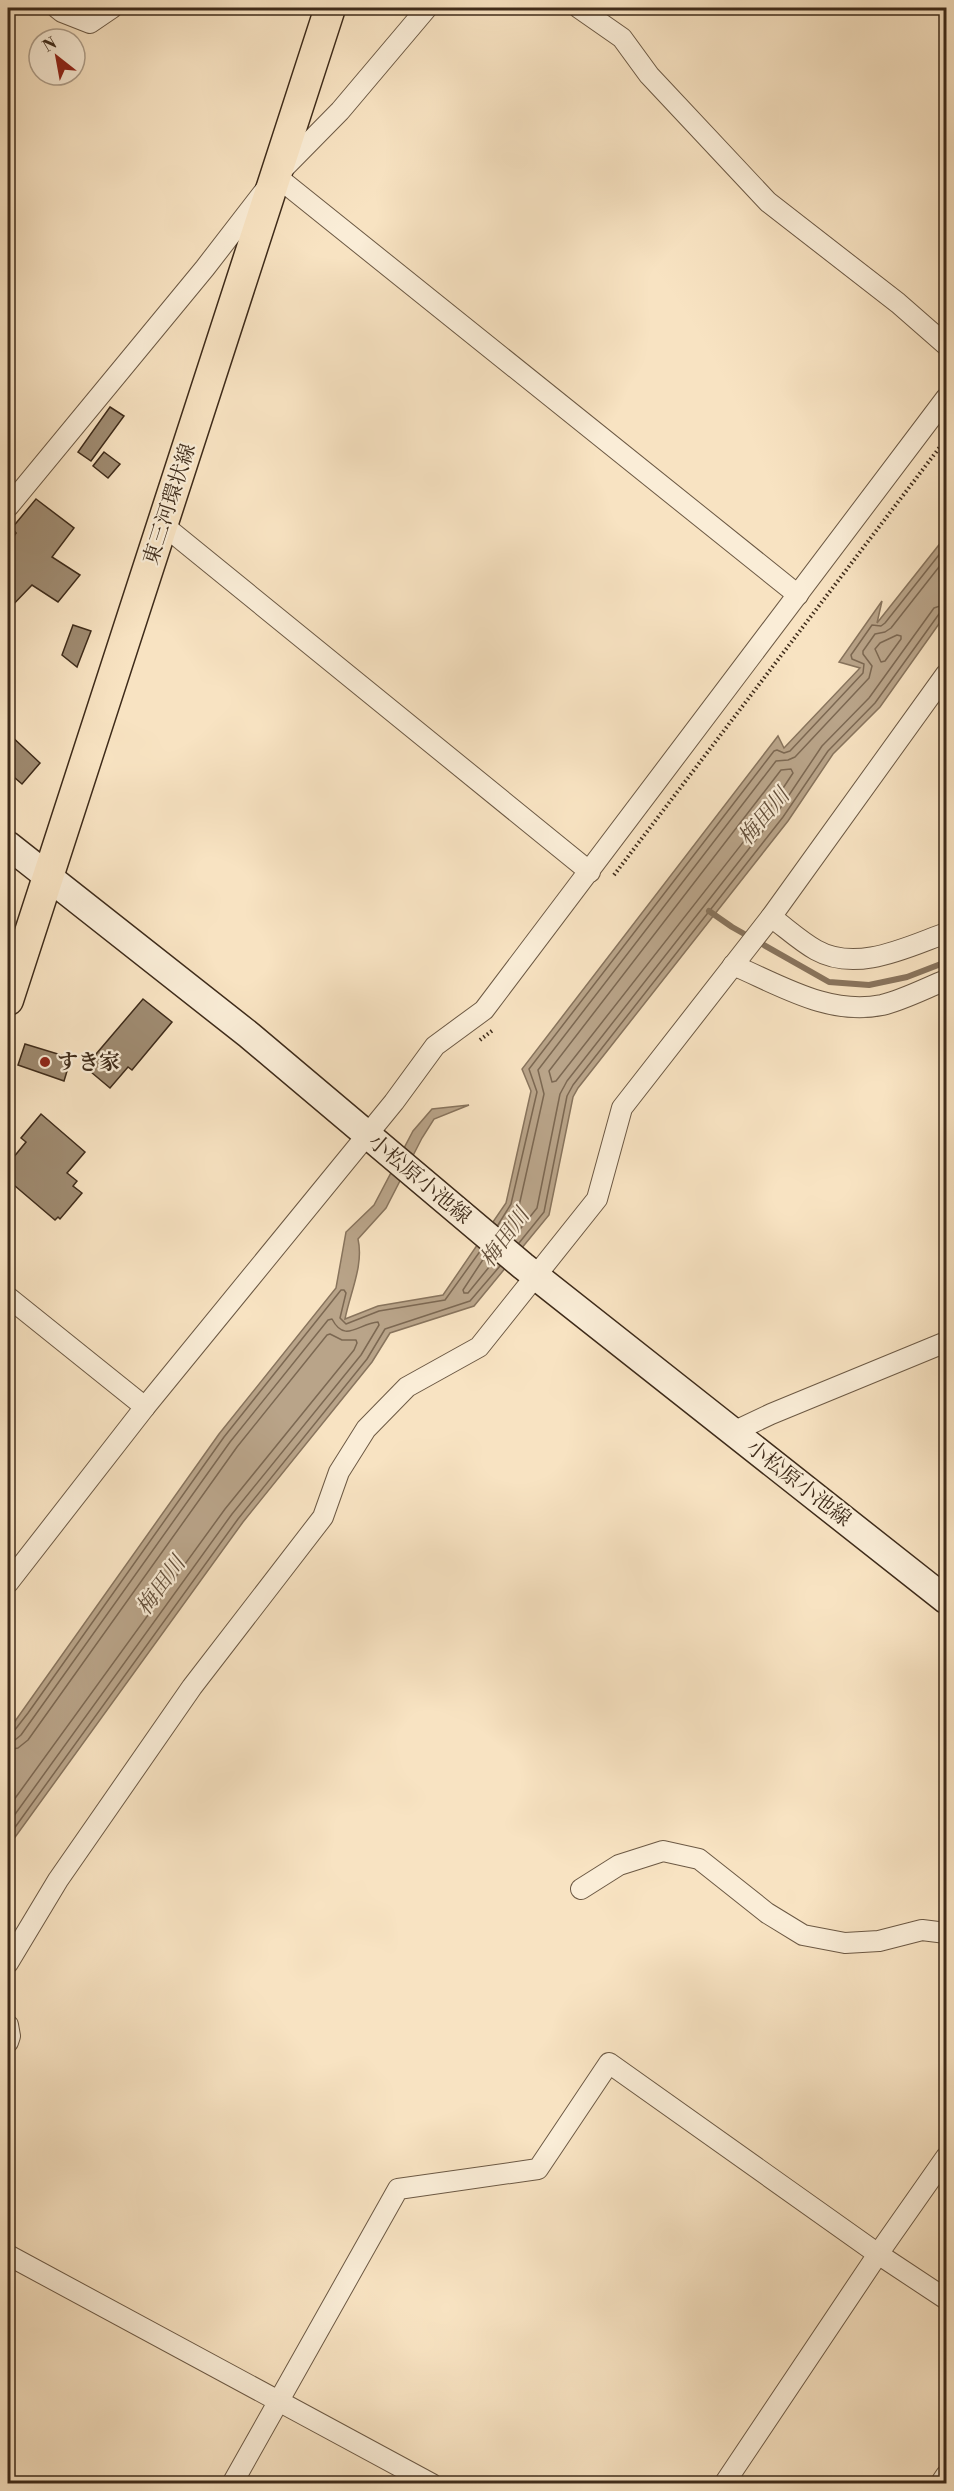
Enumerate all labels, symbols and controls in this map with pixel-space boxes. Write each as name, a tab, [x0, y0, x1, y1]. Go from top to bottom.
north arrow	[27, 27, 87, 87]
text: N	[39, 33, 61, 57]
street label: 東三河環状線	[138, 440, 202, 568]
water label: 梅田川	[733, 781, 797, 851]
place label: すき家	[57, 1050, 120, 1076]
marker: すき家	[38, 1055, 52, 1069]
street label: 小松原小池線	[363, 1129, 476, 1230]
water label: 梅田川	[475, 1202, 537, 1273]
street label: 小松原小池線	[741, 1435, 856, 1533]
water label: 梅田川	[131, 1550, 193, 1621]

